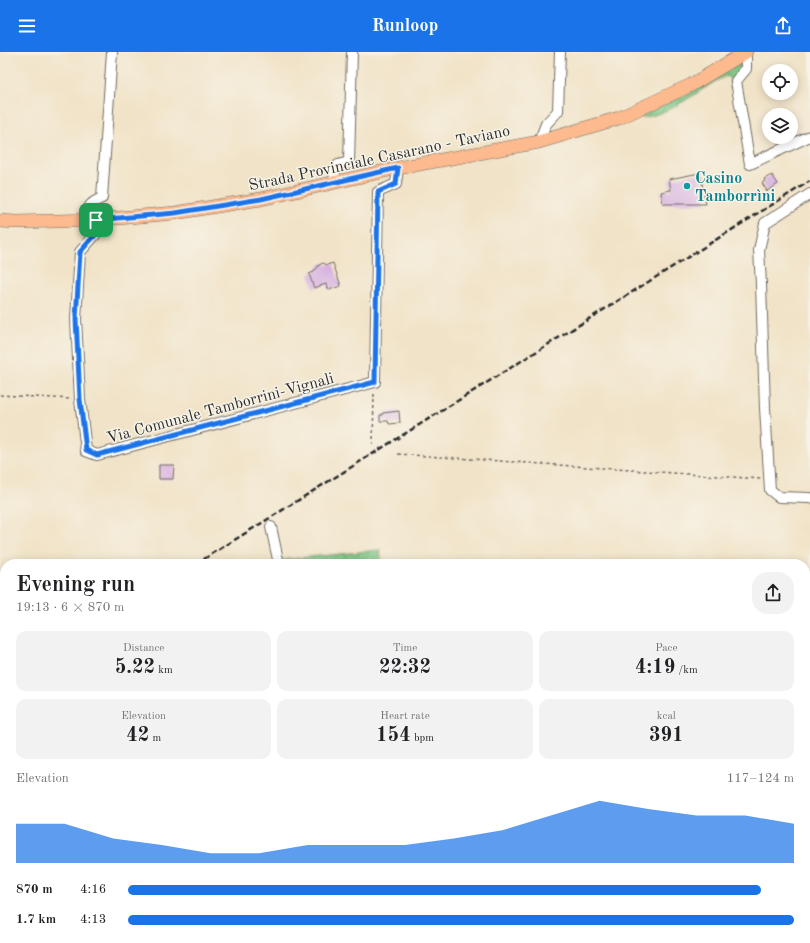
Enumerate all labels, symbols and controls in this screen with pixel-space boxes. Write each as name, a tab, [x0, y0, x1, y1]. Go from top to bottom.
icon: menu	[16, 15, 38, 37]
icon: share	[772, 15, 794, 37]
text: Runloop	[372, 17, 438, 35]
map controls	[762, 64, 798, 144]
button: locate	[762, 64, 798, 100]
button: layers	[762, 108, 798, 144]
street label: Strada Provinciale Casarano - Taviano	[247, 123, 512, 195]
place label: Casino Tamborrìni	[695, 171, 776, 205]
marker: Casino Tamborrìni	[682, 181, 692, 191]
pin	[79, 203, 113, 237]
icon: arrive	[85, 209, 107, 231]
street label: Via Comunale Tamborrini-Vignali	[105, 371, 336, 447]
button: share	[752, 572, 794, 614]
text: Evening run	[16, 574, 135, 596]
text: 19:13 · 6 × 870 m	[16, 601, 124, 614]
text: Distance	[123, 643, 164, 654]
text: Time	[393, 643, 417, 654]
text: Pace	[655, 643, 677, 654]
text: 5.22	[115, 658, 155, 678]
text: 22:32	[379, 658, 431, 678]
text: 4:19	[635, 658, 675, 678]
text: km	[155, 665, 173, 676]
text: /km	[675, 665, 698, 676]
text: Elevation	[121, 711, 166, 722]
text: Heart rate	[380, 711, 430, 722]
text: kcal	[657, 711, 676, 722]
text: 42	[126, 726, 149, 746]
text: 154	[376, 726, 411, 746]
text: 391	[649, 726, 684, 746]
text: m	[149, 733, 161, 744]
text: bpm	[411, 733, 434, 744]
text: Elevation	[16, 772, 69, 785]
text: 117–124 m	[727, 772, 794, 785]
text: 870 m	[16, 883, 53, 896]
text: 4:16	[80, 883, 106, 896]
text: 1.7 km	[16, 913, 56, 926]
text: 4:13	[80, 913, 106, 926]

